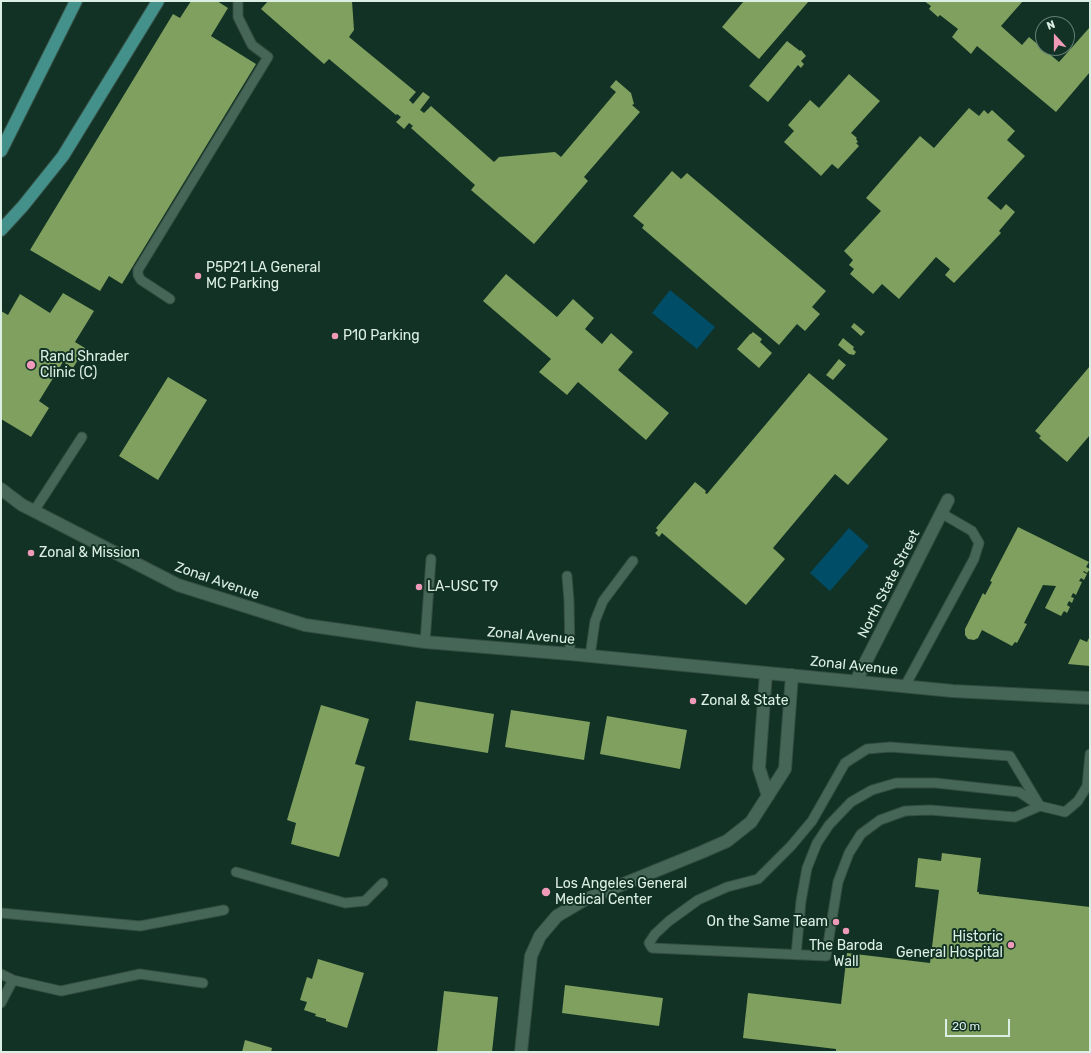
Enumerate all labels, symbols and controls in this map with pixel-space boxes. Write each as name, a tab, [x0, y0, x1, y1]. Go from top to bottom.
north arrow	[1035, 16, 1075, 56]
text: N	[1045, 18, 1057, 33]
place label: P5P21 LA General MC Parking	[206, 260, 321, 292]
marker: P5P21 LA General MC Parking	[193, 271, 203, 281]
place label: P10 Parking	[343, 328, 420, 344]
marker: P10 Parking	[330, 331, 340, 341]
place label: Rand Shrader Clinic (C)	[40, 349, 129, 382]
marker: Rand Shrader Clinic (C)	[25, 359, 37, 371]
street label: North State Street	[854, 527, 924, 641]
place label: Zonal & Mission	[39, 545, 140, 561]
marker: Zonal & Mission	[26, 548, 36, 558]
street label: Zonal Avenue	[173, 559, 261, 603]
place label: LA-USC T9	[427, 579, 498, 595]
marker: LA-USC T9	[414, 582, 424, 592]
street label: Zonal Avenue	[486, 624, 576, 648]
street label: Zonal Avenue	[809, 653, 899, 679]
place label: Zonal & State	[701, 693, 789, 709]
marker: Zonal & State	[688, 696, 698, 706]
place label: Los Angeles General Medical Center	[555, 876, 687, 908]
marker: Los Angeles General Medical Center	[540, 886, 552, 898]
place label: On the Same Team	[706, 914, 828, 930]
marker: On the Same Team	[831, 917, 841, 927]
marker: The Baroda Wall	[841, 926, 851, 936]
place label: Historic General Hospital	[896, 929, 1003, 962]
place label: The Baroda Wall	[809, 938, 883, 970]
marker: Historic General Hospital	[1006, 940, 1016, 950]
scale bar	[947, 1011, 1012, 1037]
text: 20 m	[952, 1019, 980, 1033]

